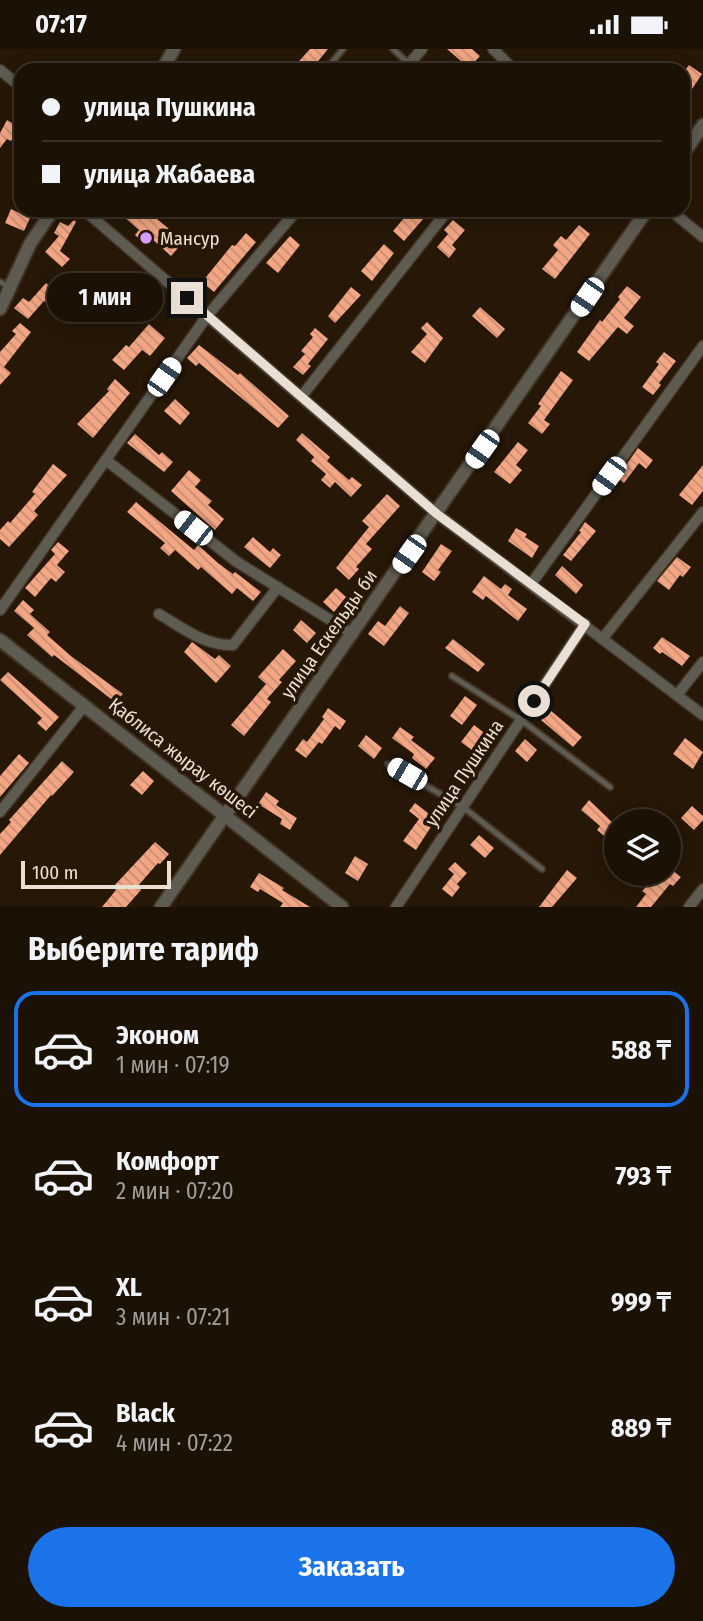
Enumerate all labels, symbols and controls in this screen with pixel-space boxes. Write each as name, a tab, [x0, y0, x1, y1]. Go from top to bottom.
text: 07:17	[35, 9, 87, 40]
text: улица Пушкина	[84, 92, 256, 123]
text: улица Жабаева	[84, 159, 255, 190]
place label: Мансур	[160, 227, 220, 250]
marker: Мансур	[138, 230, 154, 246]
callout: 1 мин	[47, 273, 162, 323]
car	[567, 274, 608, 320]
route end	[171, 282, 203, 314]
text: 1 мин	[78, 283, 132, 311]
car	[144, 354, 185, 400]
car	[462, 426, 503, 472]
car	[589, 453, 630, 499]
car	[170, 507, 217, 549]
car	[389, 531, 430, 577]
street label: улица Ескельды би	[276, 565, 382, 703]
route start	[518, 685, 550, 717]
street label: Қаблиса жырау көшесі	[104, 693, 262, 823]
street label: улица Пушкина	[420, 715, 508, 831]
car	[384, 754, 431, 794]
map controls	[604, 809, 681, 886]
button: layers	[604, 809, 681, 886]
scale bar	[21, 858, 172, 890]
text: 100 m	[32, 861, 78, 884]
text: Выберите тариф	[28, 930, 259, 968]
icon: car	[32, 1018, 95, 1081]
text: Эконом	[116, 1020, 199, 1051]
text: 588 ₸	[611, 1035, 671, 1066]
text: 1 мин · 07:19	[116, 1051, 230, 1079]
icon: car	[32, 1144, 95, 1207]
text: Комфорт	[116, 1146, 219, 1177]
text: 793 ₸	[615, 1161, 671, 1192]
text: 2 мин · 07:20	[116, 1177, 234, 1205]
icon: car	[32, 1270, 95, 1333]
text: XL	[116, 1272, 142, 1303]
text: 999 ₸	[611, 1287, 671, 1318]
text: 3 мин · 07:21	[116, 1303, 230, 1331]
icon: car	[32, 1396, 95, 1459]
text: Black	[116, 1398, 175, 1429]
text: 889 ₸	[611, 1413, 671, 1444]
text: 4 мин · 07:22	[116, 1429, 233, 1457]
button: Заказать	[28, 1527, 675, 1607]

